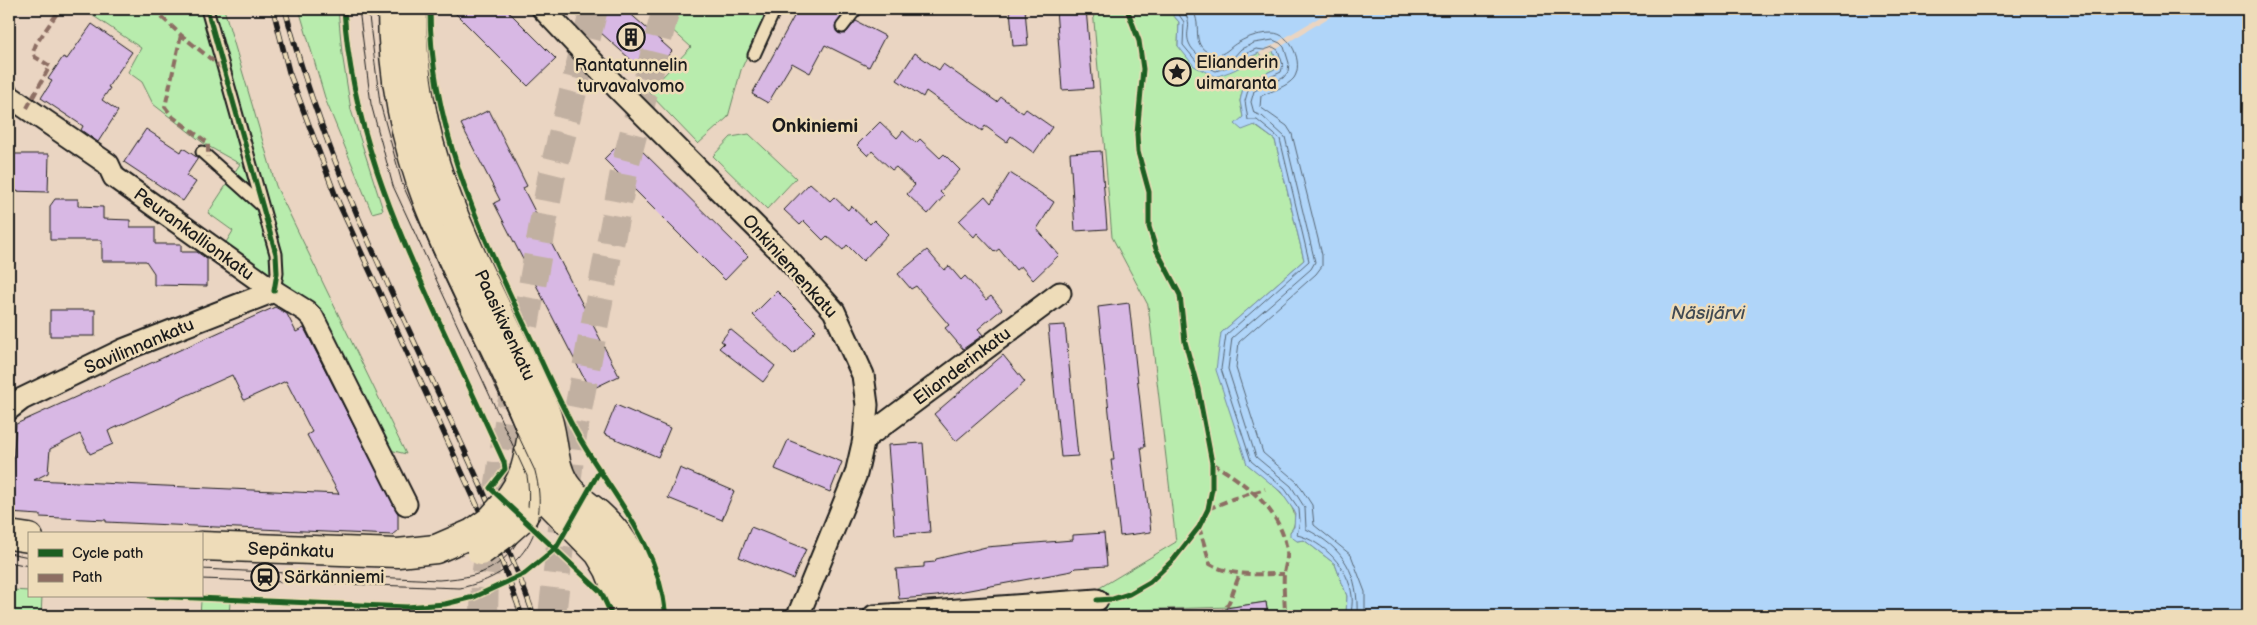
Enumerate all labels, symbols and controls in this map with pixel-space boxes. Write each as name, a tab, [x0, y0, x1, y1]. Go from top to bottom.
building icon: Rantatunnelin turvavalvomo	[616, 22, 646, 52]
place label: Elianderin uimaranta	[1196, 52, 1278, 94]
place label: Rantatunnelin turvavalvomo	[574, 55, 688, 97]
place icon: Elianderin uimaranta	[1162, 57, 1192, 87]
district label: Onkiniemi	[772, 115, 858, 138]
street label: Peurankallionkatu	[130, 184, 258, 285]
street label: Onkiniemenkatu	[738, 210, 842, 322]
street label: Paasikivenkatu	[470, 266, 539, 384]
water label: Näsijärvi	[1671, 302, 1746, 325]
street label: Savilinnankatu	[81, 314, 197, 379]
street label: Elianderinkatu	[909, 323, 1015, 410]
legend	[28, 532, 202, 598]
street label: Sepänkatu	[247, 538, 335, 563]
text: Cycle path	[72, 544, 143, 563]
station icon: Särkänniemi	[250, 562, 280, 592]
place label: Särkänniemi	[284, 567, 385, 588]
text: Path	[72, 568, 102, 587]

